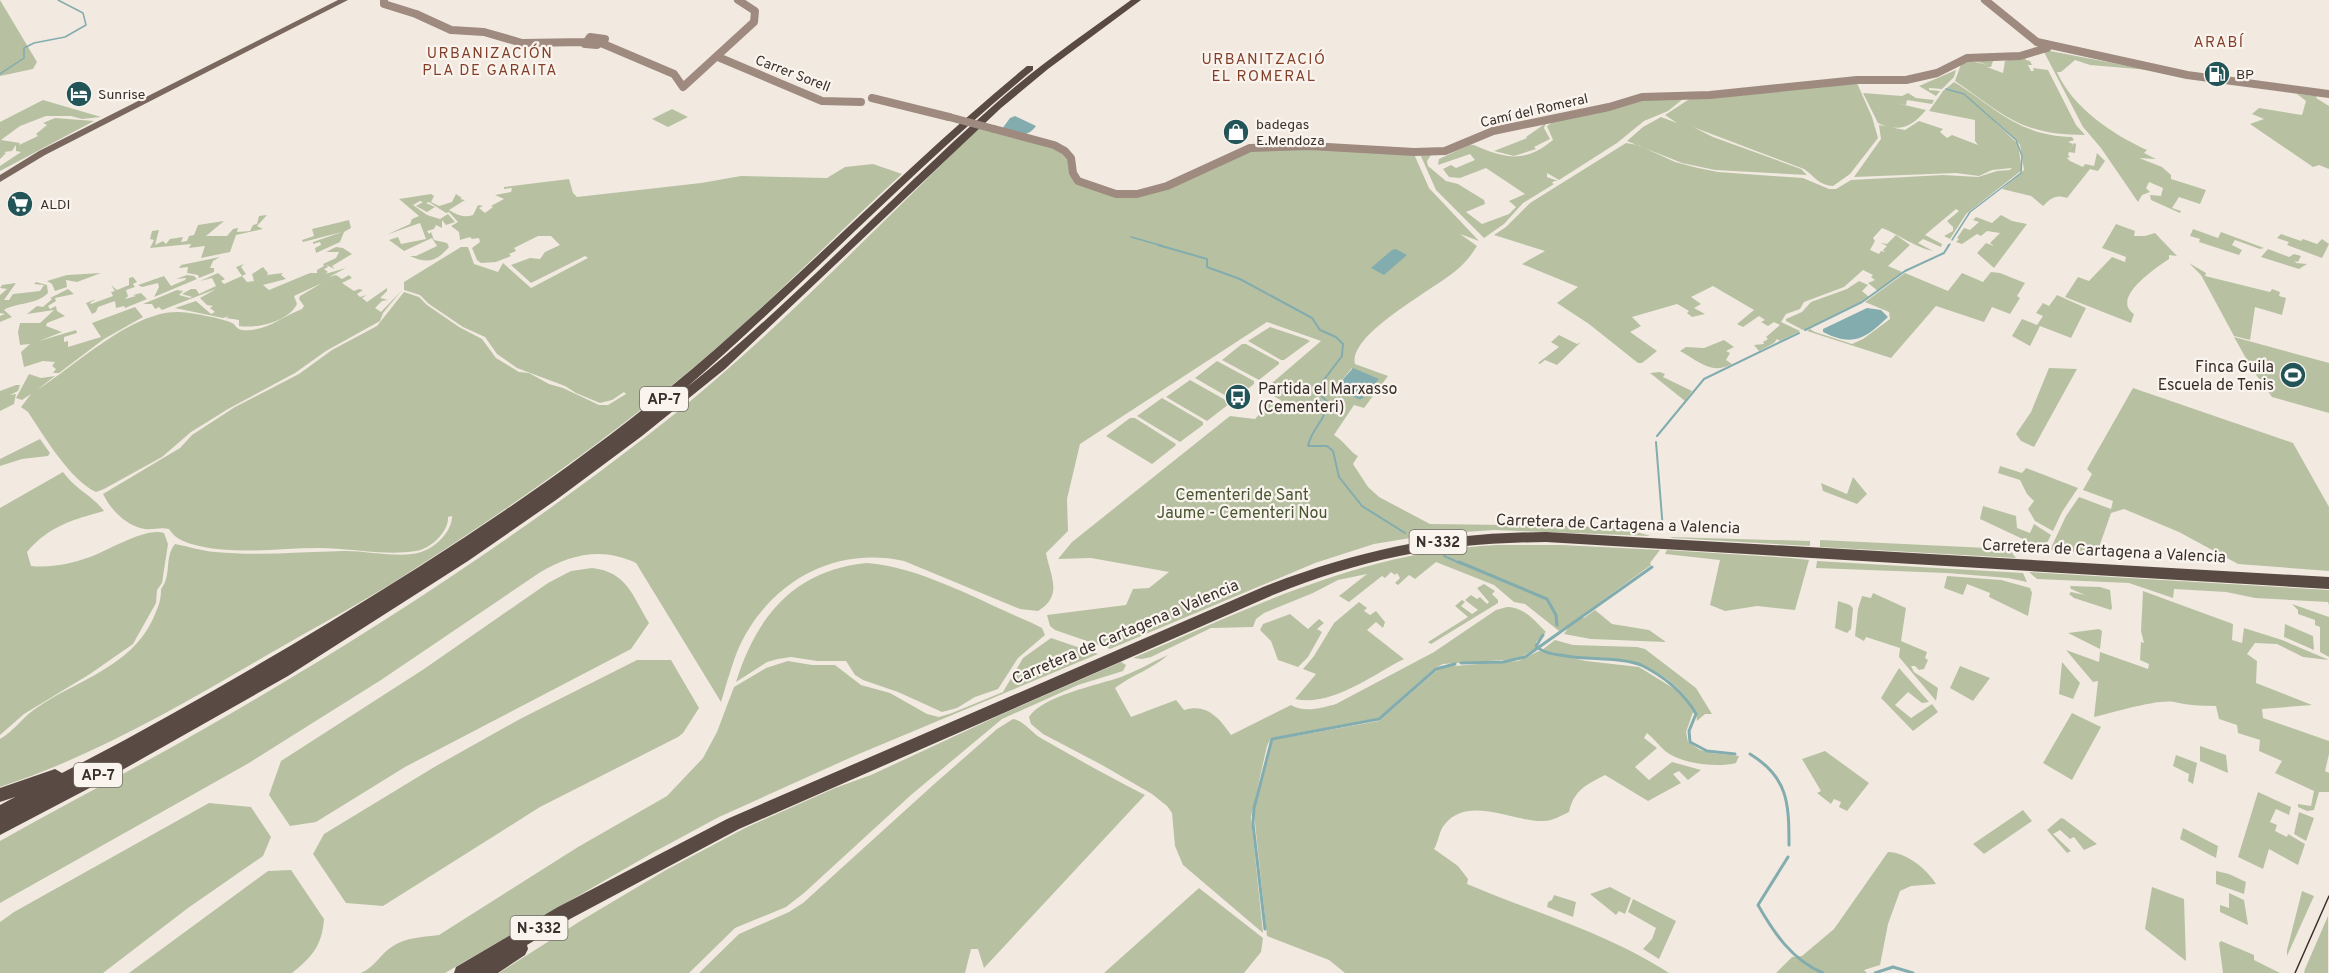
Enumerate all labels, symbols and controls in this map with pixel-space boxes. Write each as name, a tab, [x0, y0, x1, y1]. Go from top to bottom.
district label: ARABÍ	[2194, 33, 2245, 53]
district label: URBANIZACIÓN PLA DE GARAITA	[422, 43, 558, 81]
district label: URBANITZACIÓ EL ROMERAL	[1201, 49, 1327, 87]
street label: Carrer Sorell	[752, 52, 833, 97]
fuel station icon: BP	[2202, 59, 2232, 89]
place label: BP	[2236, 67, 2254, 84]
hotel icon: Sunrise	[64, 79, 94, 109]
place label: Sunrise	[98, 87, 145, 104]
street label: Camí del Romeral	[1479, 91, 1590, 132]
shop icon: badegas E.Mendoza	[1221, 117, 1251, 147]
place label: badegas E.Mendoza	[1256, 117, 1325, 150]
supermarket icon: ALDI	[5, 189, 35, 219]
place label: ALDI	[40, 197, 71, 214]
place label: Finca Guila Escuela de Tenis	[2158, 358, 2274, 396]
sports icon: Finca Guila Escuela de Tenis	[2278, 360, 2308, 390]
place label: Partida el Marxasso (Cementeri)	[1258, 380, 1398, 418]
bus stop icon: Partida el Marxasso (Cementeri)	[1223, 382, 1253, 412]
road number: AP-7	[640, 387, 688, 411]
park label: Cementeri de Sant Jaume - Cementeri Nou	[1156, 486, 1328, 524]
street label: Carretera de Cartagena a Valencia	[1495, 511, 1740, 539]
road number: N-332	[1410, 530, 1466, 554]
street label: Carretera de Cartagena a Valencia	[1981, 536, 2226, 568]
street label: Carretera de Cartagena a Valencia	[1009, 576, 1242, 690]
road number: AP-7	[74, 763, 122, 787]
road number: N-332	[510, 916, 568, 940]

